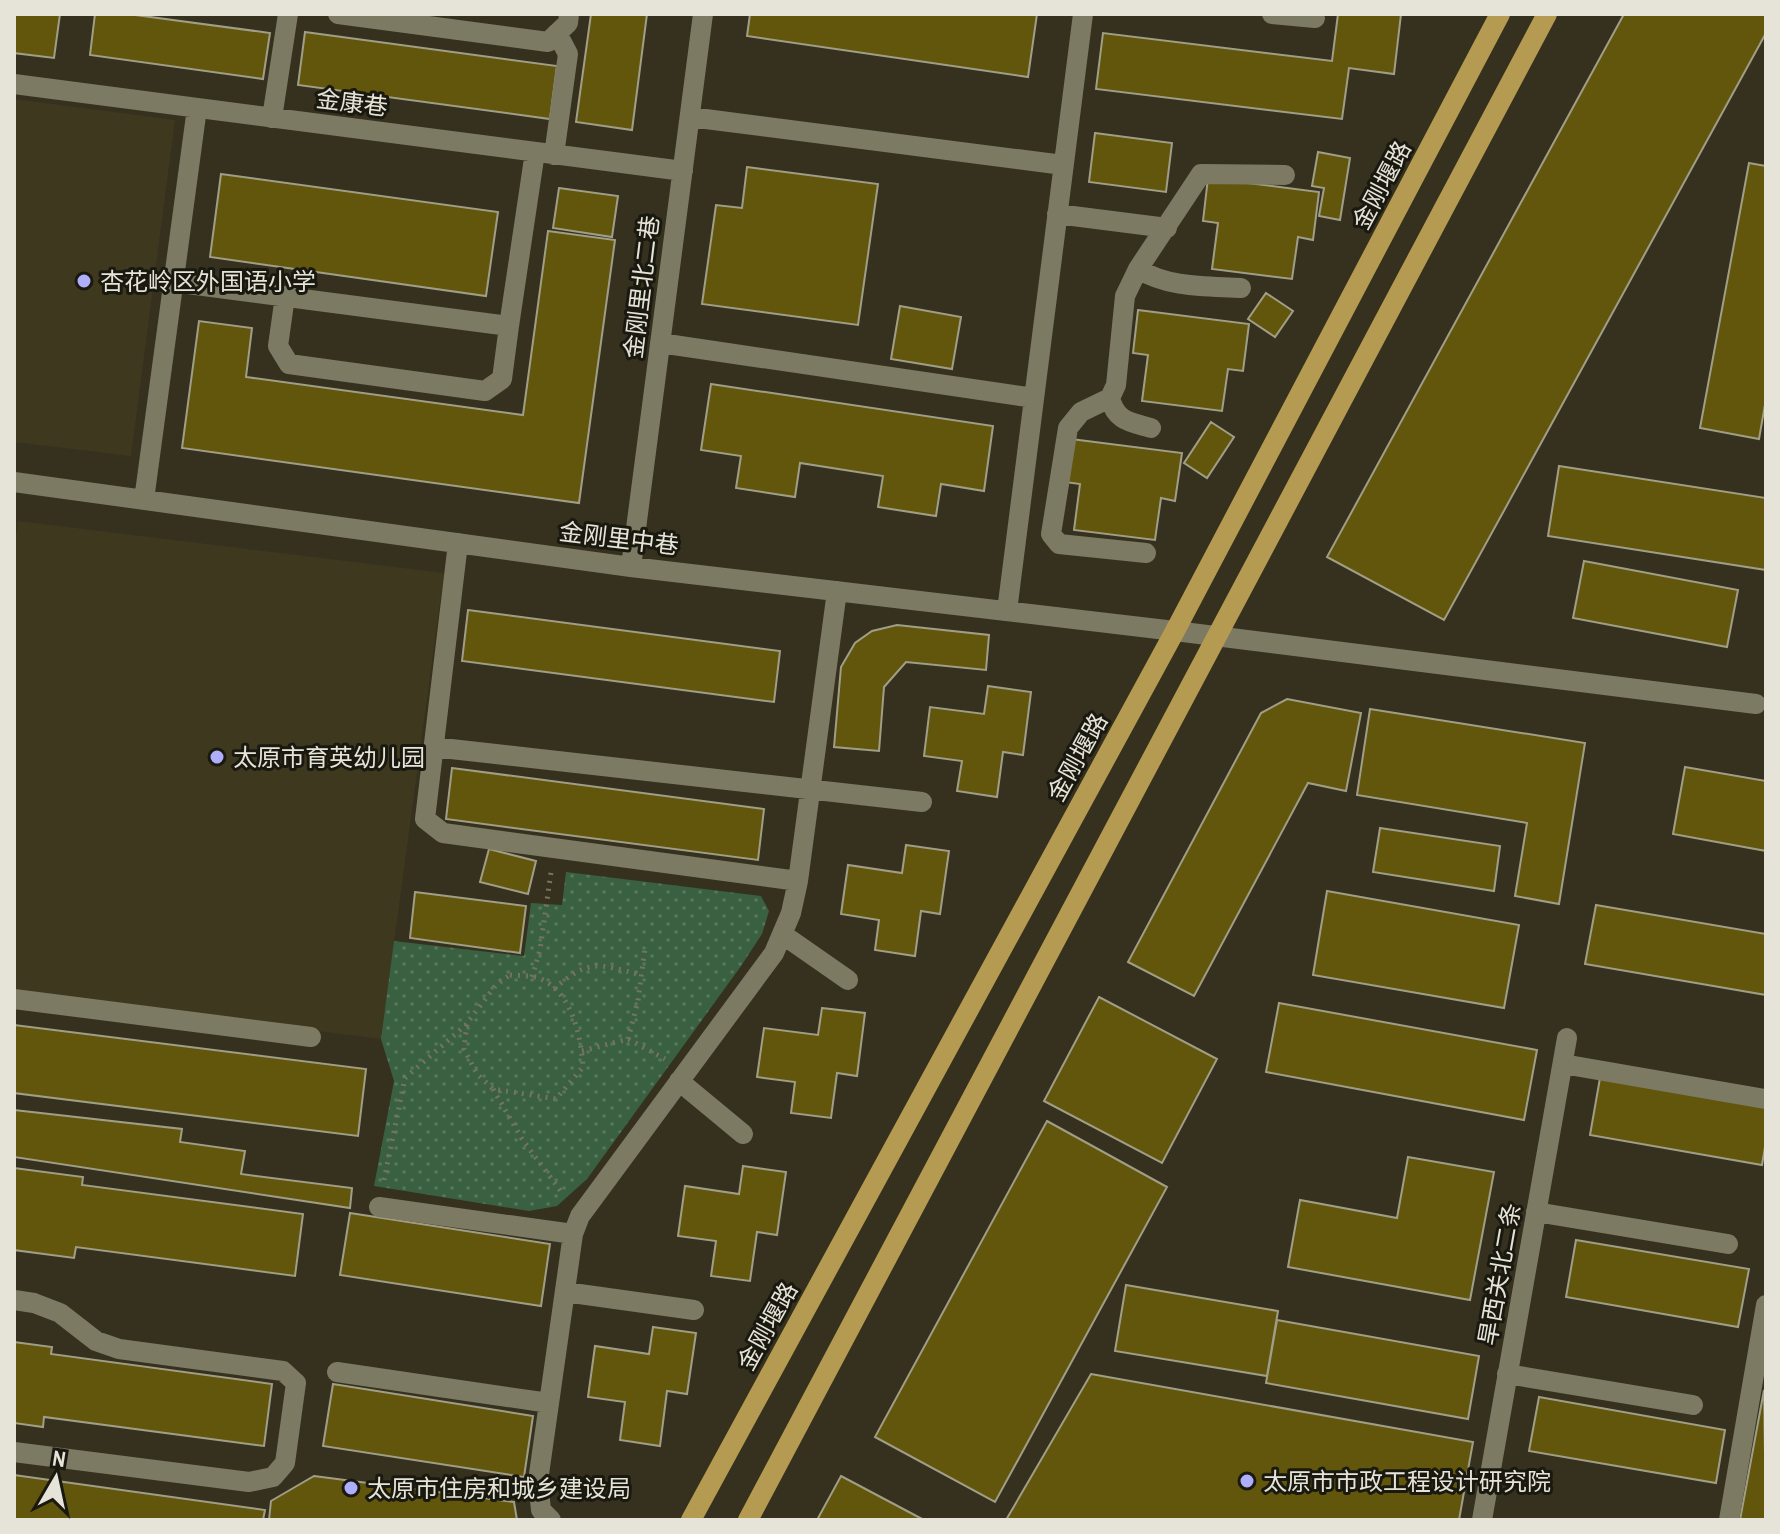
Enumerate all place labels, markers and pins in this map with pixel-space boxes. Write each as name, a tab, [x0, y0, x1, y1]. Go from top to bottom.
place label: 杏花岭区外国语小学	[100, 265, 316, 297]
marker: 杏花岭区外国语小学	[75, 272, 93, 290]
place label: 太原市育英幼儿园	[233, 741, 425, 773]
marker: 太原市育英幼儿园	[208, 748, 226, 766]
place label: 太原市市政工程设计研究院	[1263, 1465, 1551, 1497]
place label: 太原市住房和城乡建设局	[367, 1472, 631, 1504]
marker: 太原市市政工程设计研究院	[1238, 1472, 1256, 1490]
marker: 太原市住房和城乡建设局	[342, 1479, 360, 1497]

